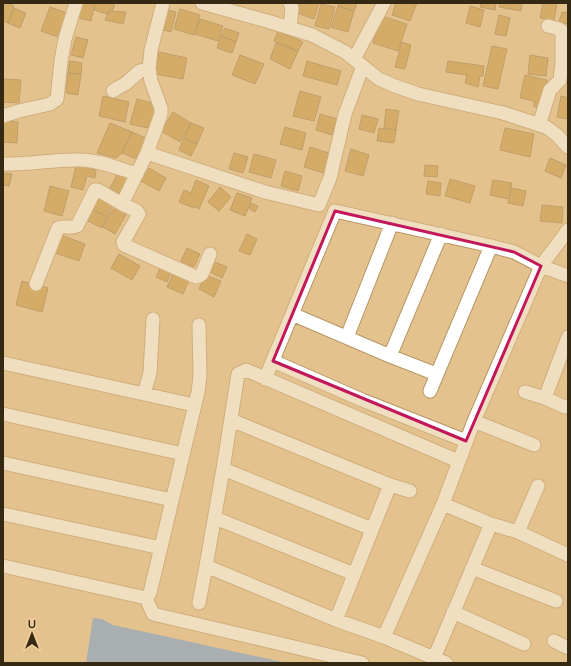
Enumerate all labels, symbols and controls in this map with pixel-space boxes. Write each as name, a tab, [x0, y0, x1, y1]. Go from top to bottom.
north arrow	[12, 614, 52, 654]
text: U	[28, 618, 36, 631]

